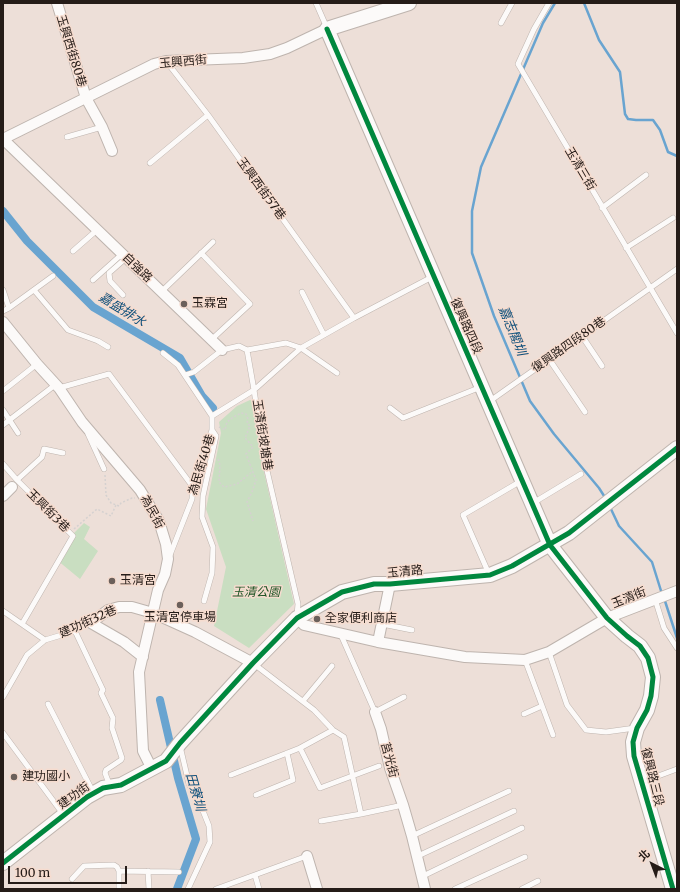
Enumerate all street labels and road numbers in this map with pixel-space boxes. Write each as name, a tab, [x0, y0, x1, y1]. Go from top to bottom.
street label: 玉興西街80巷	[53, 13, 89, 89]
street label: 玉興西街	[158, 53, 208, 71]
street label: 玉清三街	[561, 145, 599, 193]
street label: 玉興西街57巷	[234, 155, 288, 223]
street label: 自強路	[119, 250, 155, 286]
street label: 復興路四段	[447, 296, 485, 356]
street label: 復興路四段80巷	[529, 314, 609, 376]
street label: 玉清街坡塘巷	[249, 398, 275, 472]
street label: 為民街40巷	[186, 433, 218, 497]
street label: 玉興街3巷	[24, 487, 72, 535]
street label: 為民街	[137, 493, 167, 531]
street label: 玉清路	[386, 563, 424, 581]
street label: 玉清街	[610, 585, 648, 611]
street label: 建功街32巷	[57, 603, 119, 641]
street label: 莒光街	[377, 741, 401, 779]
street label: 復興路三段	[638, 746, 666, 808]
street label: 建功街	[55, 780, 93, 812]

